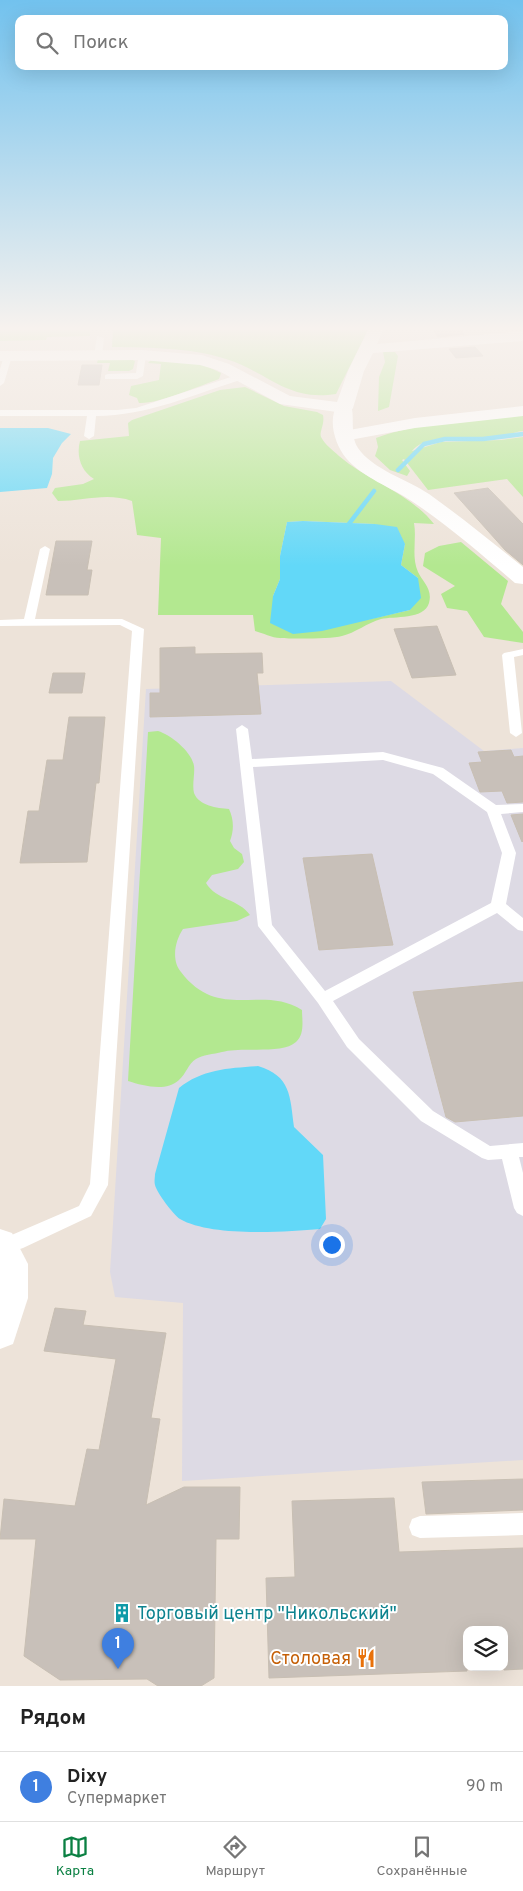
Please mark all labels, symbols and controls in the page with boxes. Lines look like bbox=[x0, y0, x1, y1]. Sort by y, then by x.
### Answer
search box bbox=[15, 15, 508, 70]
icon: search bbox=[33, 29, 61, 57]
text: Поиск bbox=[73, 31, 129, 55]
your location bbox=[319, 1232, 345, 1258]
building icon: Торговый центр "Никольский" bbox=[111, 1602, 133, 1624]
place label: Торговый центр "Никольский" bbox=[137, 1603, 397, 1626]
map controls bbox=[463, 1626, 508, 1671]
button: layers bbox=[463, 1626, 508, 1671]
pin: 1 bbox=[102, 1628, 134, 1669]
restaurant icon: Столовая bbox=[355, 1647, 377, 1669]
place label: Столовая bbox=[270, 1648, 351, 1671]
text: Рядом bbox=[20, 1705, 86, 1732]
text: Dixy bbox=[67, 1765, 107, 1789]
text: 1 bbox=[33, 1777, 39, 1797]
text: 90 m bbox=[466, 1777, 503, 1797]
text: Супермаркет bbox=[67, 1789, 167, 1809]
tab: Карта bbox=[56, 1833, 94, 1880]
tab: Маршрут bbox=[205, 1833, 265, 1880]
tab: Сохранённые bbox=[376, 1833, 467, 1880]

